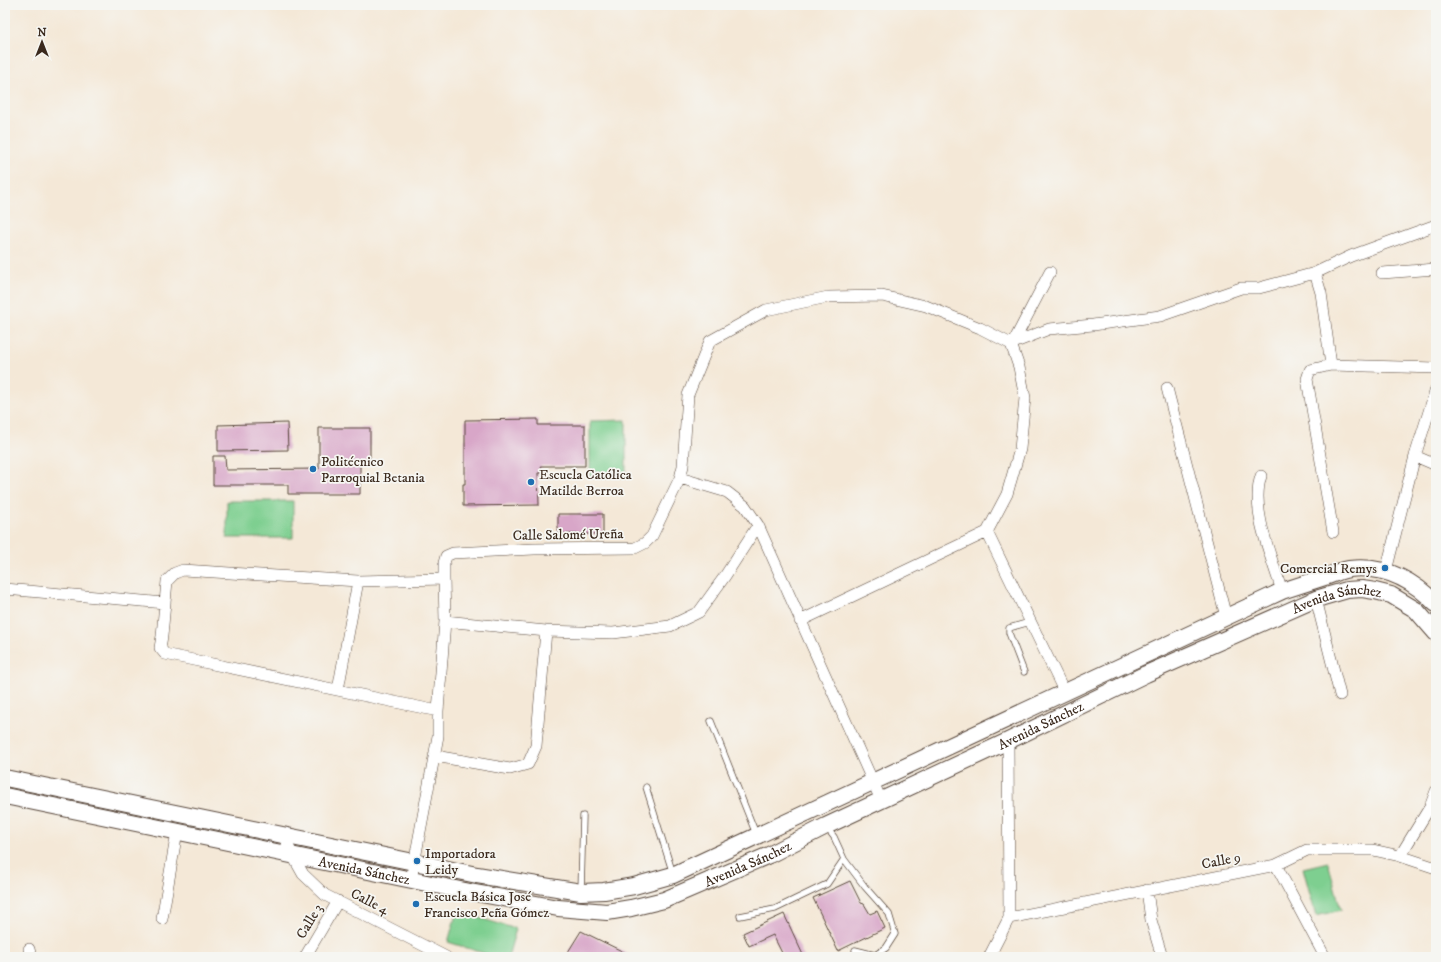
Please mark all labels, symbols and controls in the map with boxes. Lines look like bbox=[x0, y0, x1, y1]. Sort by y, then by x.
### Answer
north arrow bbox=[22, 22, 62, 62]
text: N bbox=[37, 26, 47, 40]
place label: Politécnico Parroquial Betania bbox=[321, 453, 425, 487]
marker: Politécnico Parroquial Betania bbox=[308, 464, 318, 474]
place label: Escuela Católica Matilde Berroa bbox=[539, 466, 632, 500]
marker: Escuela Católica Matilde Berroa bbox=[526, 477, 536, 487]
street label: Calle Salomé Ureña bbox=[513, 525, 624, 545]
place label: Comercial Remys bbox=[1280, 560, 1377, 578]
marker: Comercial Remys bbox=[1380, 563, 1390, 573]
street label: Avenida Sánchez bbox=[1289, 581, 1384, 618]
street label: Avenida Sánchez bbox=[995, 698, 1087, 754]
street label: Avenida Sánchez bbox=[702, 837, 795, 892]
place label: Importadora Leidy bbox=[425, 845, 496, 879]
street label: Calle 9 bbox=[1200, 848, 1242, 874]
street label: Avenida Sánchez bbox=[317, 853, 412, 889]
marker: Importadora Leidy bbox=[412, 856, 422, 866]
street label: Calle 4 bbox=[347, 885, 392, 920]
place label: Escuela Básica José Francisco Peña Gómez bbox=[424, 888, 549, 922]
marker: Escuela Básica José Francisco Peña Gómez bbox=[411, 899, 421, 909]
street label: Calle 3 bbox=[292, 901, 327, 942]

